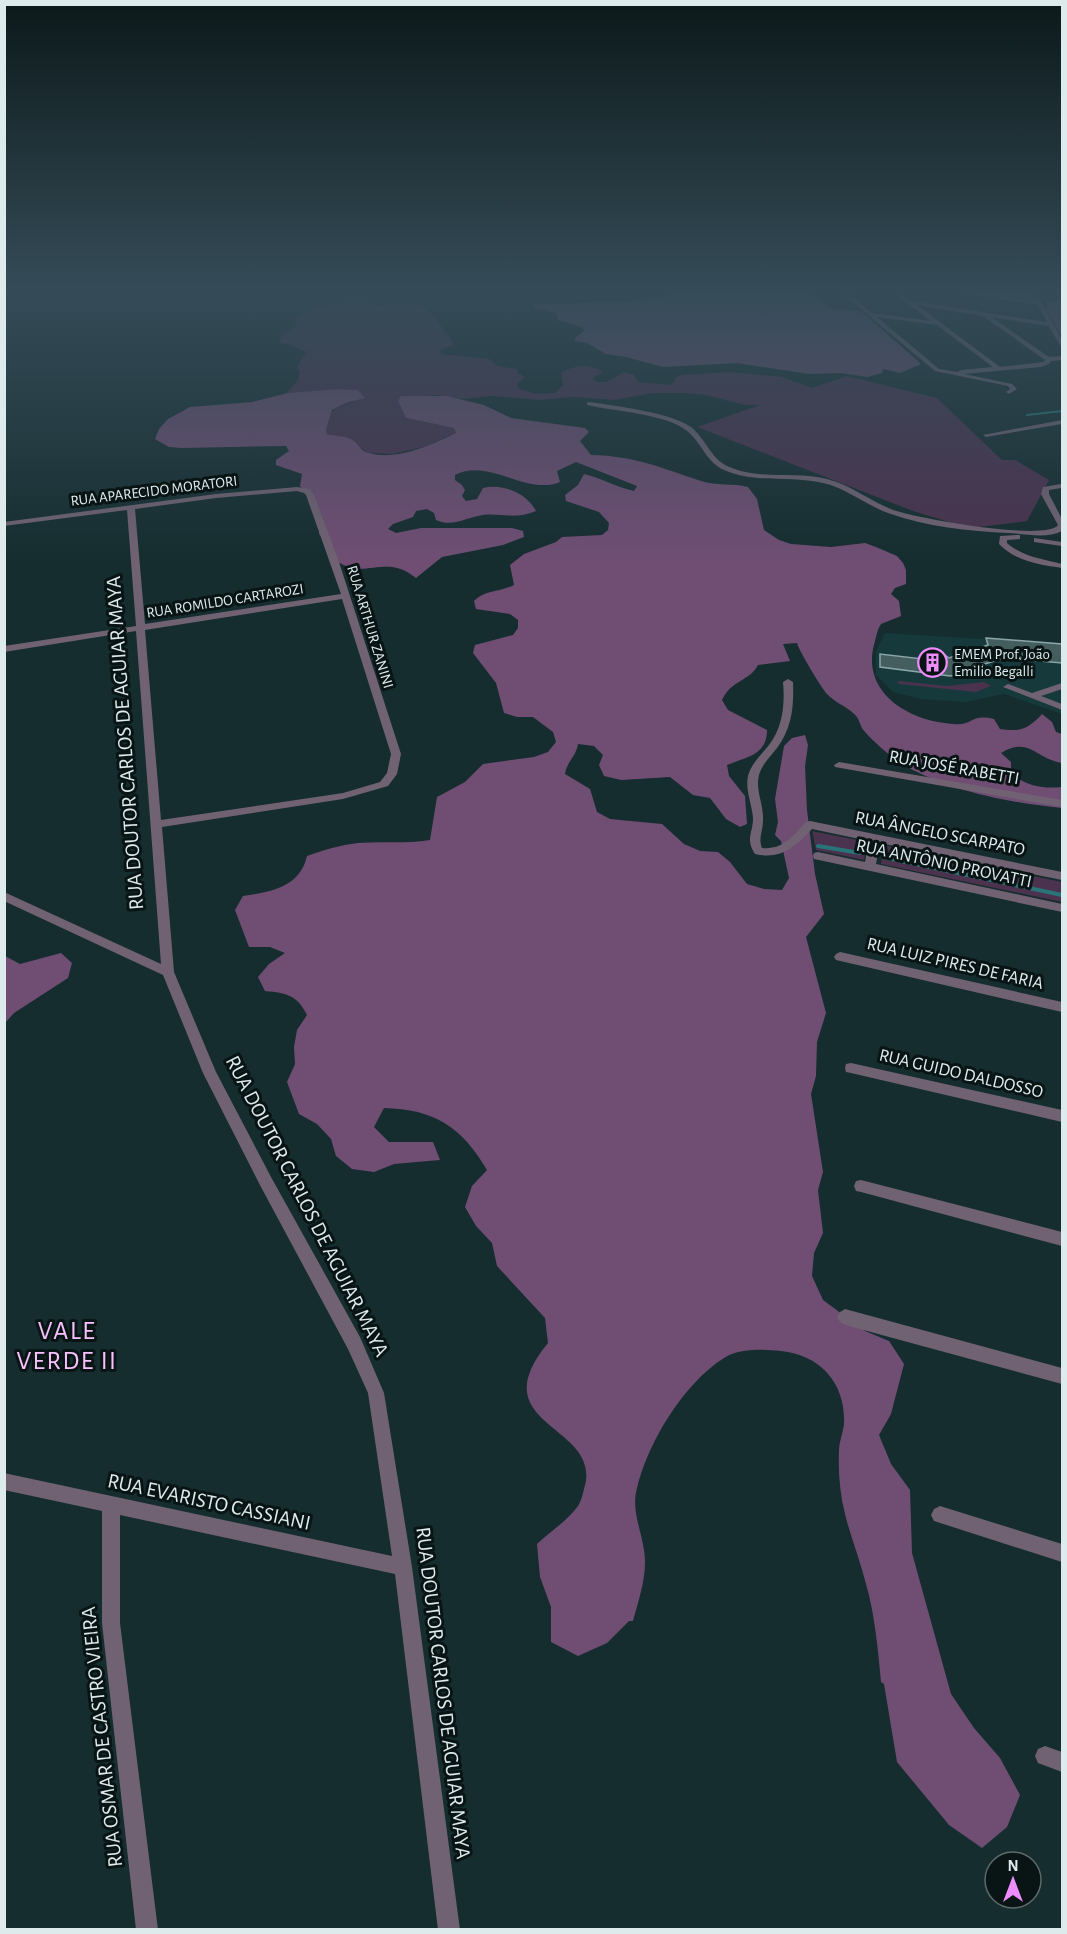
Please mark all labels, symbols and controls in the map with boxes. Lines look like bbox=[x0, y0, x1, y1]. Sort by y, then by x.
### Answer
street label: RUA APARECIDO MORATORI bbox=[70, 473, 238, 509]
street label: RUA ARTHUR ZANINI bbox=[344, 564, 396, 690]
street label: RUA DOUTOR CARLOS DE AGUIAR MAYA bbox=[103, 575, 147, 911]
street label: RUA ROMILDO CARTAROZI bbox=[145, 581, 305, 621]
building icon: EMEM Prof. João Emilio Begalli bbox=[917, 647, 949, 679]
place label: EMEM Prof. João Emilio Begalli bbox=[954, 647, 1050, 679]
street label: RUA JOSÉ RABETTI bbox=[887, 745, 1021, 788]
street label: RUA ÂNGELO SCARPATO bbox=[853, 806, 1027, 859]
street label: RUA ANTÔNIO PROVATTI bbox=[855, 834, 1034, 891]
street label: RUA LUIZ PIRES DE FARIA bbox=[865, 935, 1046, 993]
street label: RUA GUIDO DALDOSSO bbox=[877, 1046, 1045, 1102]
street label: RUA DOUTOR CARLOS DE AGUIAR MAYA bbox=[222, 1052, 392, 1360]
district label: VALE VERDE II bbox=[16, 1318, 118, 1374]
street label: RUA EVARISTO CASSIANI bbox=[106, 1470, 312, 1534]
street label: RUA DOUTOR CARLOS DE AGUIAR MAYA bbox=[412, 1526, 474, 1860]
street label: RUA OSMAR DE CASTRO VIEIRA bbox=[78, 1606, 126, 1868]
north arrow bbox=[983, 1850, 1043, 1910]
text: N bbox=[1007, 1858, 1019, 1874]

